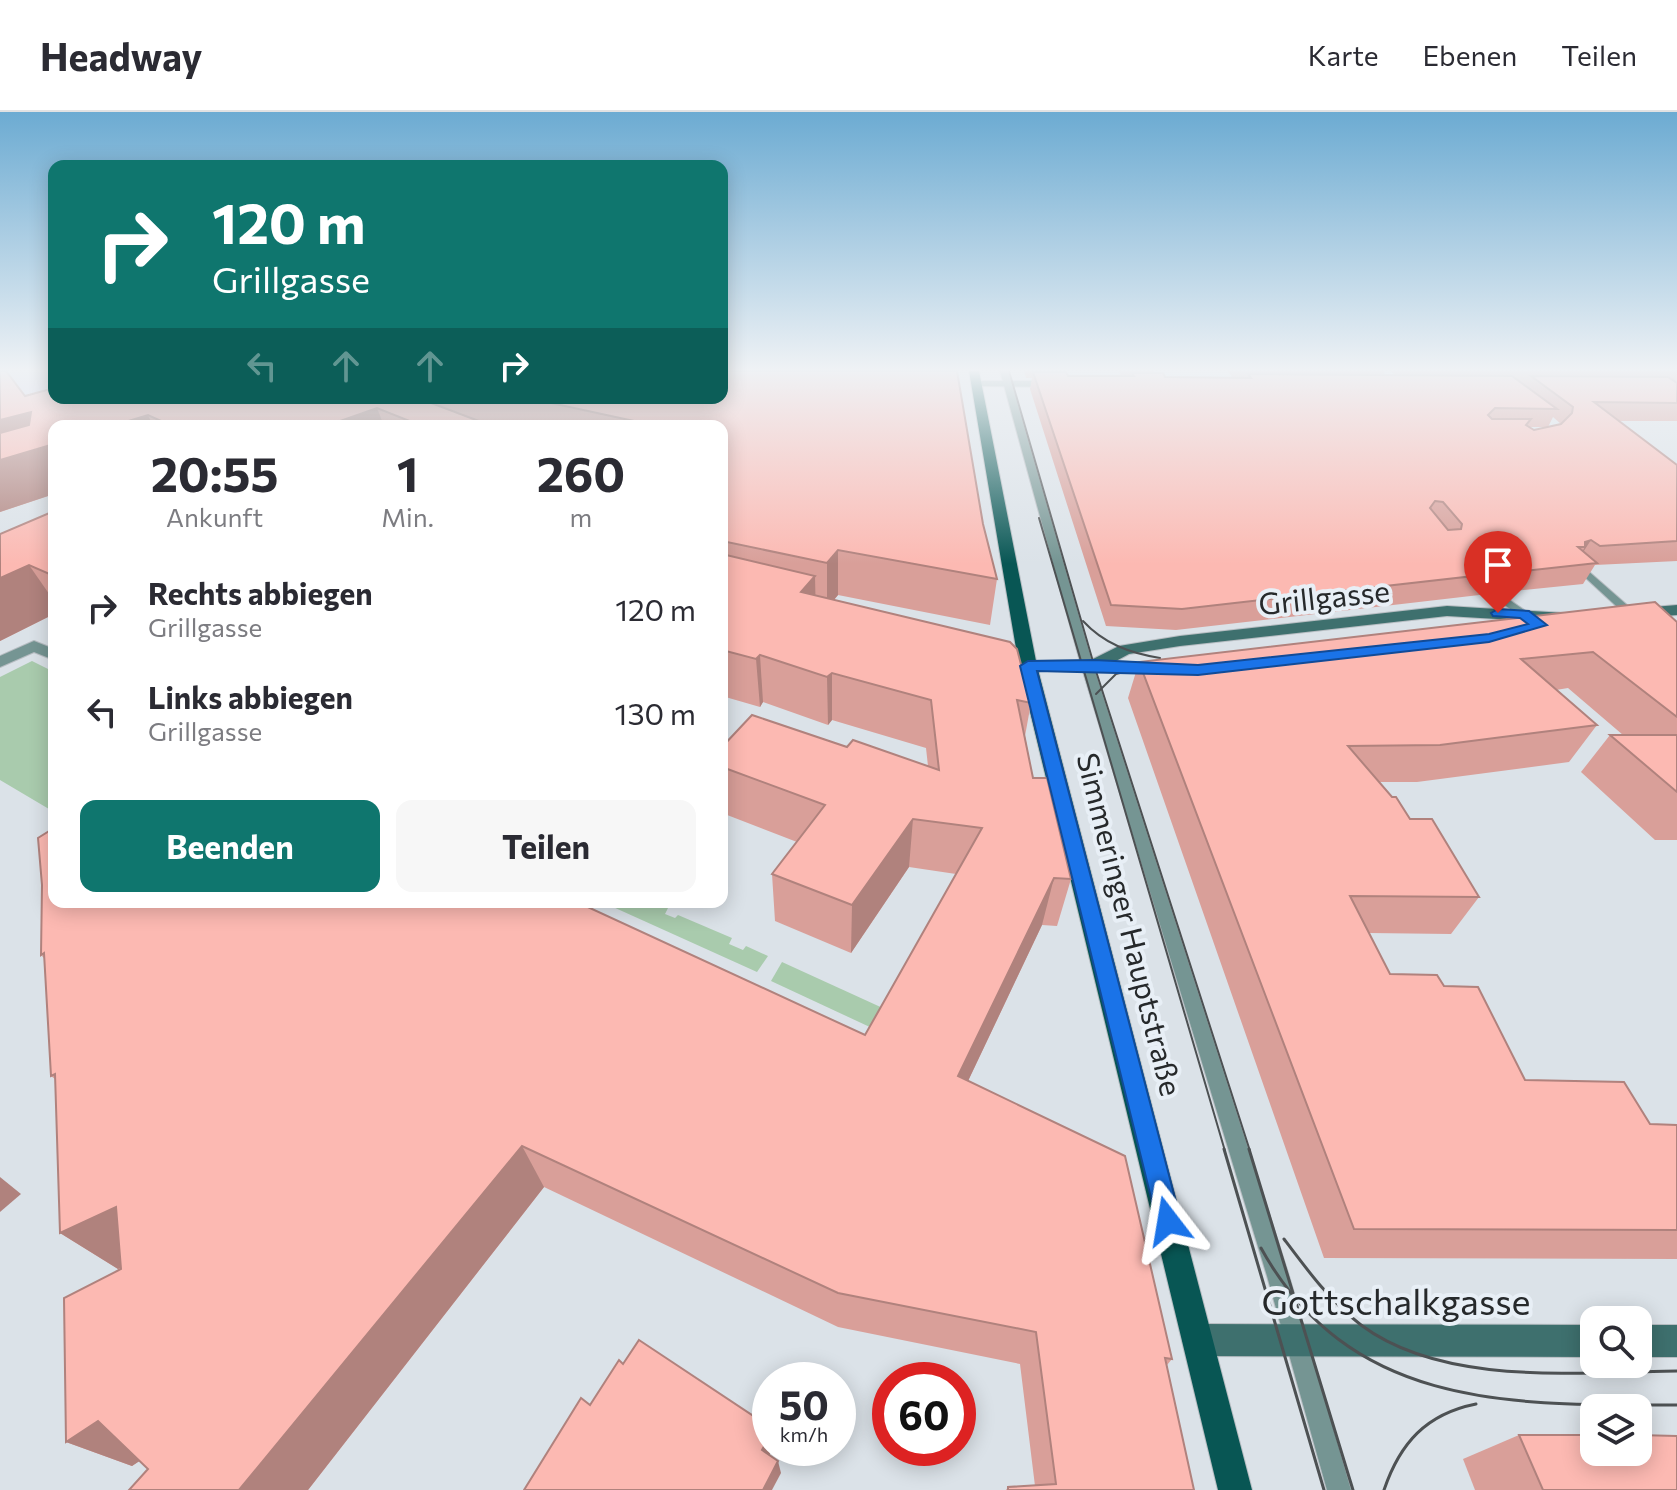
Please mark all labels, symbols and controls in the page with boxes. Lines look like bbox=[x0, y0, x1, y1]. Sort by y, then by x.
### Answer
text: Headway bbox=[40, 32, 202, 79]
text: Karte bbox=[1308, 38, 1379, 72]
text: Ebenen bbox=[1423, 38, 1517, 72]
text: Teilen bbox=[1561, 38, 1637, 72]
text: 120 m bbox=[212, 187, 366, 256]
icon: right bbox=[80, 192, 184, 296]
text: Grillgasse bbox=[212, 256, 370, 300]
icon: left bbox=[240, 344, 284, 388]
icon: ahead bbox=[324, 344, 368, 388]
icon: ahead bbox=[408, 344, 452, 388]
icon: right bbox=[492, 344, 536, 388]
text: 20:55 bbox=[151, 443, 278, 502]
text: 1 bbox=[397, 443, 418, 502]
text: 260 bbox=[537, 443, 625, 502]
text: Ankunft bbox=[166, 501, 263, 532]
text: Min. bbox=[381, 501, 434, 532]
text: m bbox=[570, 501, 592, 532]
pin bbox=[1464, 531, 1532, 613]
icon: arrive bbox=[1476, 543, 1520, 587]
street label: Grillgasse bbox=[1257, 571, 1391, 621]
text: Rechts abbiegen bbox=[148, 574, 373, 611]
icon: right bbox=[80, 586, 124, 630]
text: 120 m bbox=[615, 590, 696, 627]
text: Grillgasse bbox=[148, 611, 262, 642]
text: Links abbiegen bbox=[148, 678, 353, 715]
icon: left bbox=[80, 690, 124, 734]
text: 130 m bbox=[615, 694, 696, 731]
text: Grillgasse bbox=[148, 715, 262, 746]
street label: Simmeringer Hauptstraße bbox=[1070, 749, 1192, 1099]
button: Beenden bbox=[80, 800, 380, 892]
button: Teilen bbox=[396, 800, 696, 892]
position arrow bbox=[1126, 1179, 1210, 1263]
street label: Gottschalkgasse bbox=[1261, 1278, 1531, 1322]
map controls bbox=[1580, 1306, 1652, 1466]
button: search bbox=[1580, 1306, 1652, 1378]
speed limit sign: 60 bbox=[872, 1362, 976, 1466]
text: 50 bbox=[779, 1379, 829, 1428]
button: layers bbox=[1580, 1394, 1652, 1466]
text: km/h bbox=[780, 1422, 828, 1446]

